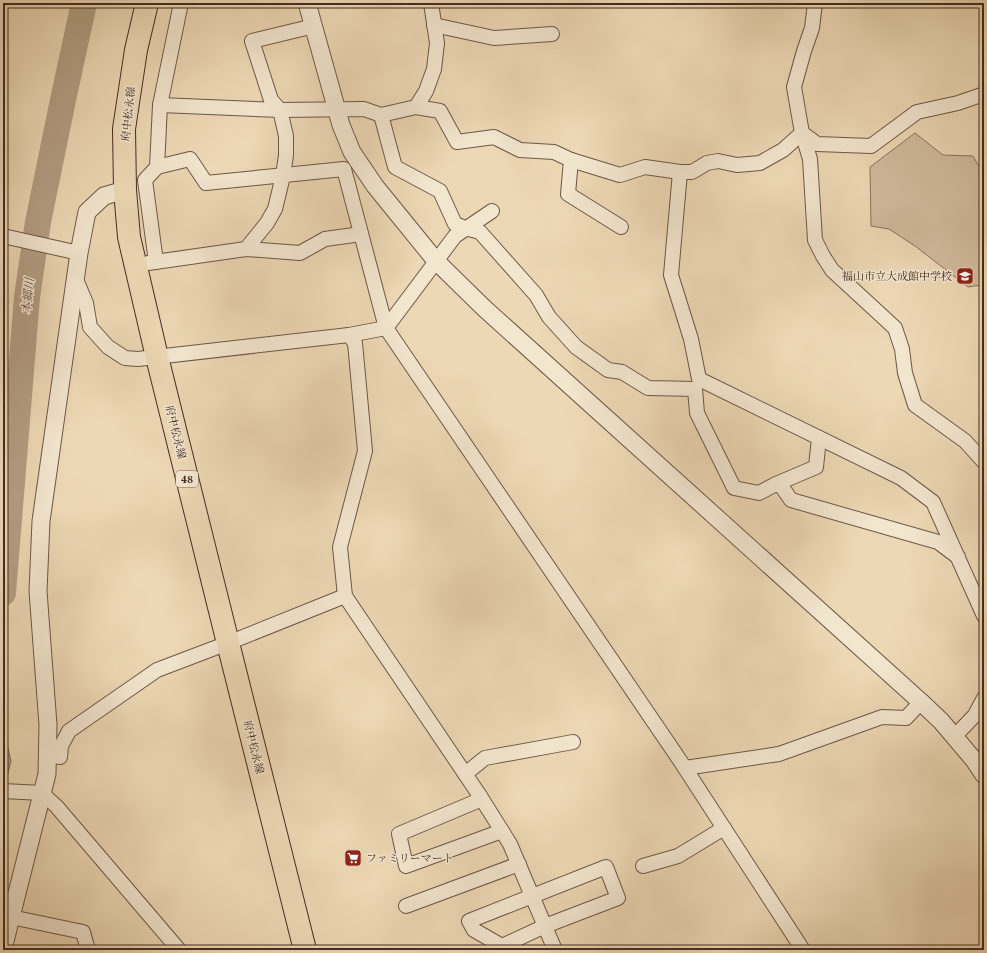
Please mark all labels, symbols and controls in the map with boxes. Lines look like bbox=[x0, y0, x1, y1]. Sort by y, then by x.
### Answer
street label: 府中松永線 bbox=[118, 86, 138, 142]
school or university icon: 福山市立大成館中学校 bbox=[955, 266, 975, 286]
place label: 福山市立大成館中学校 bbox=[842, 269, 952, 283]
water label: 本郷川 bbox=[18, 275, 37, 315]
street label: 府中松永線 bbox=[163, 404, 189, 460]
road number: 48 bbox=[176, 471, 198, 487]
street label: 府中松永線 bbox=[241, 719, 267, 775]
supermarket icon: ファミリーマート bbox=[343, 848, 363, 868]
place label: ファミリーマート bbox=[366, 851, 454, 865]

